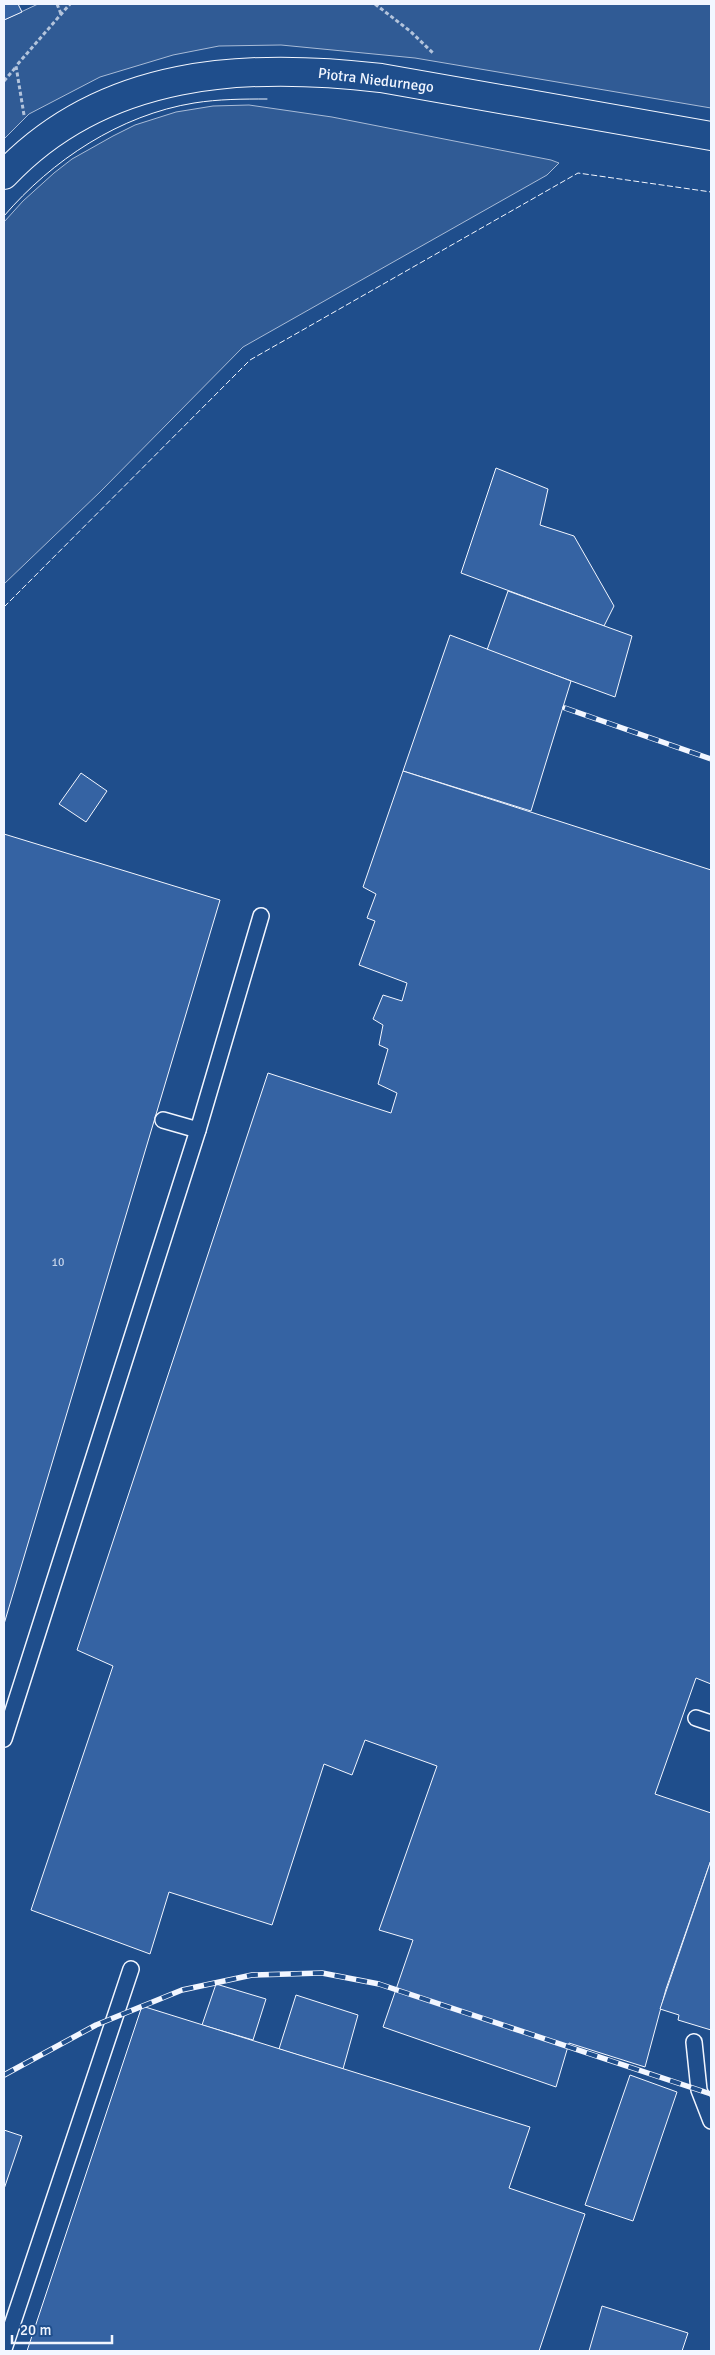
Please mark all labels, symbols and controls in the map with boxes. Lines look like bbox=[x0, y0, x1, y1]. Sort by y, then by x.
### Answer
street label: Piotra Niedurnego bbox=[317, 64, 435, 96]
house number: 10 bbox=[52, 1255, 64, 1270]
scale bar bbox=[12, 2312, 112, 2344]
text: 20 m bbox=[20, 2321, 51, 2339]

